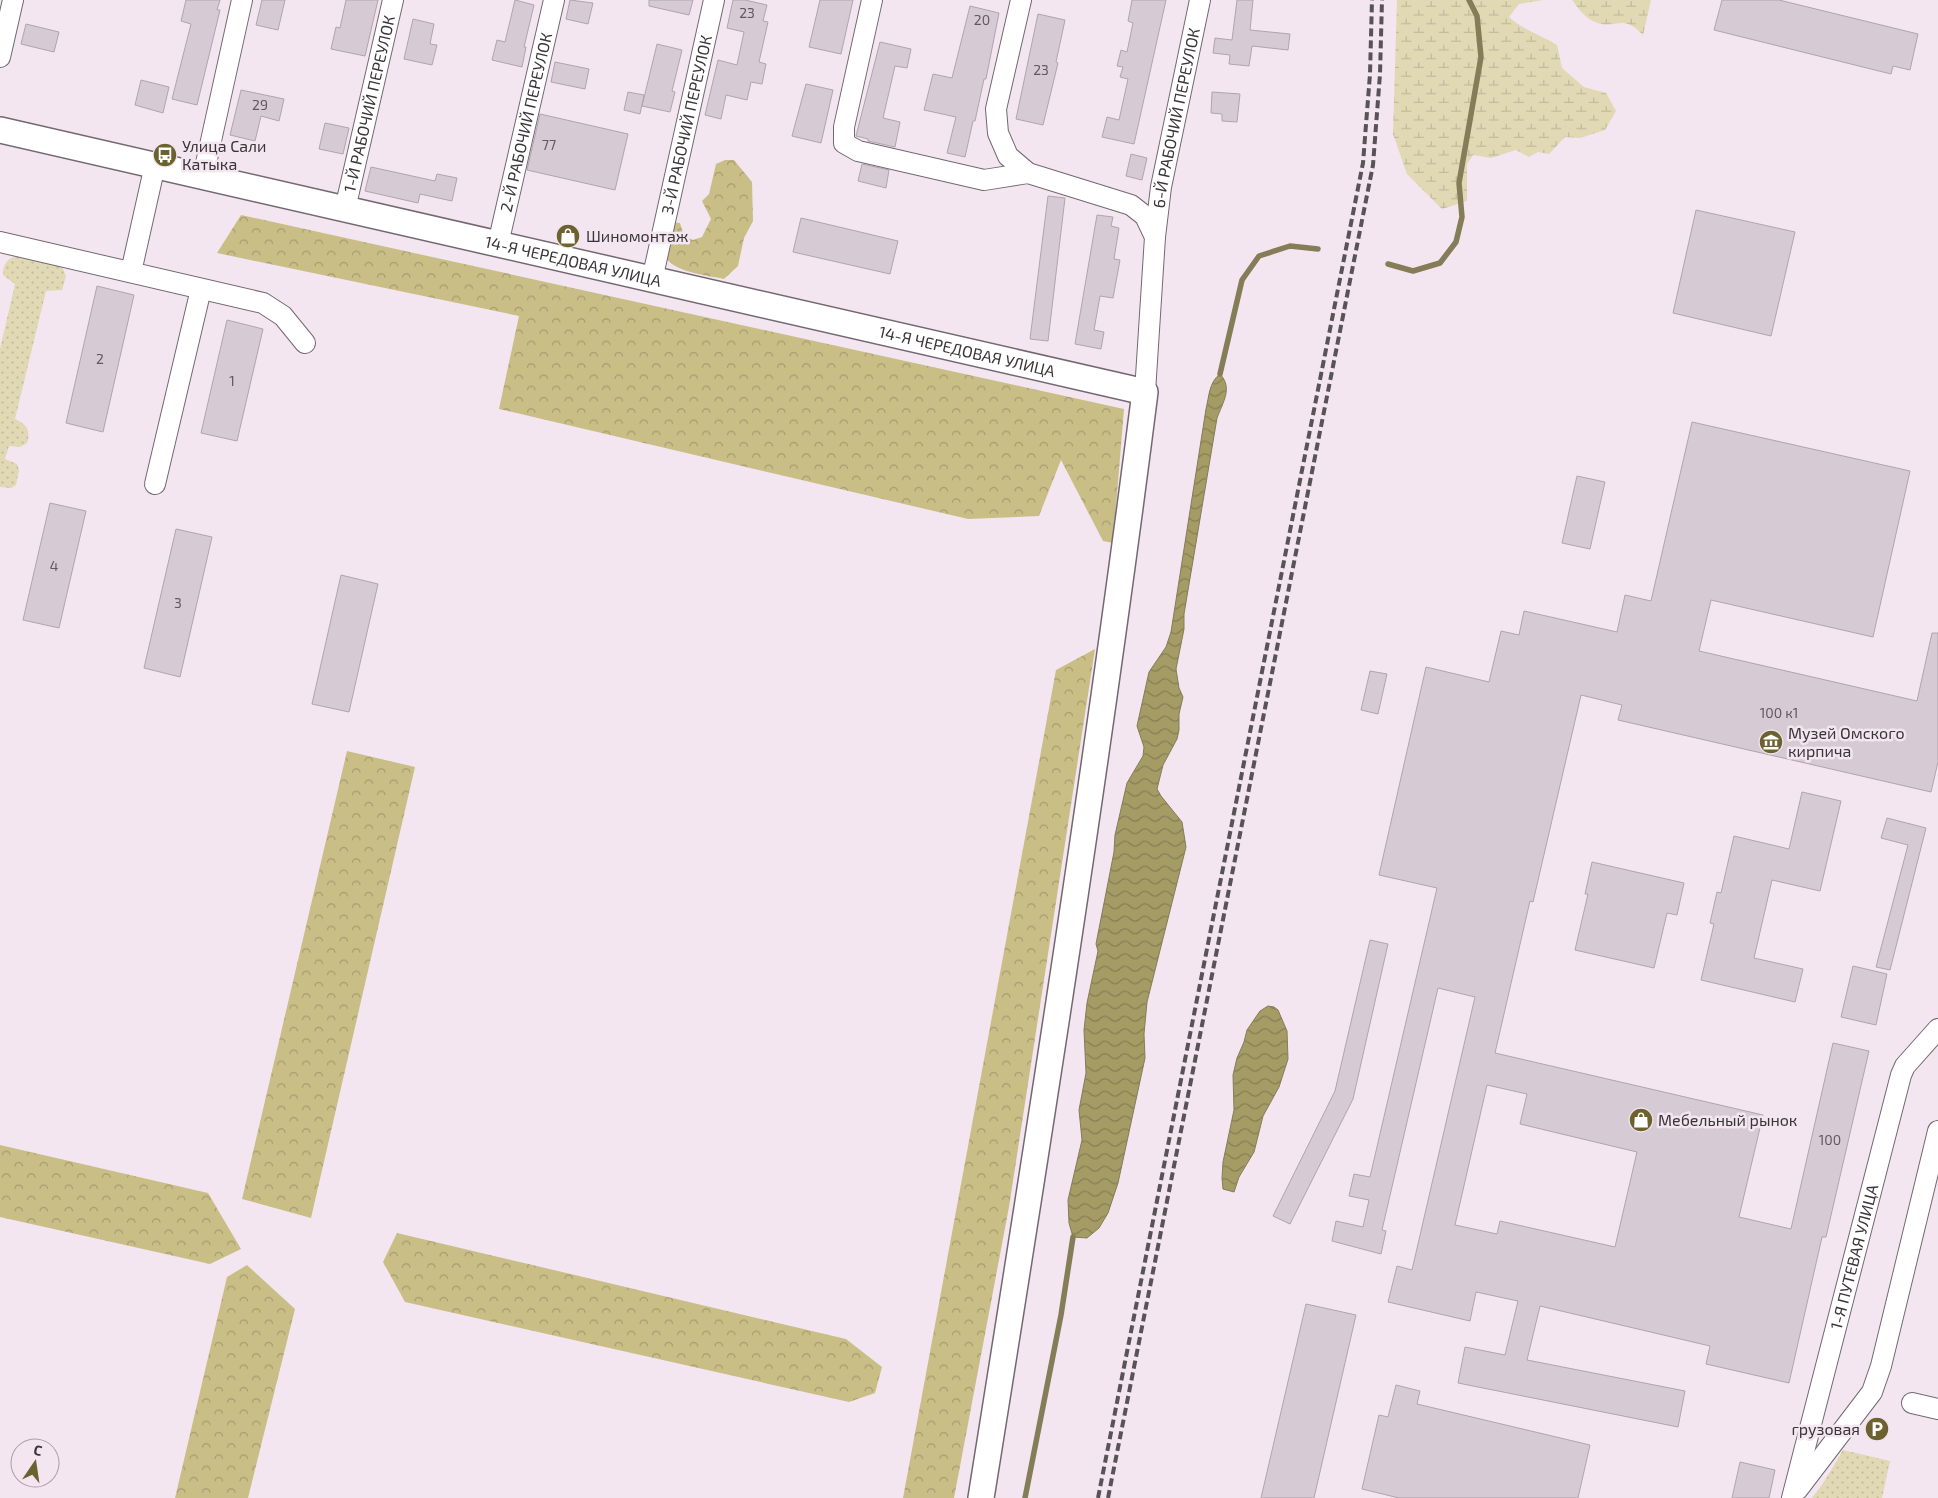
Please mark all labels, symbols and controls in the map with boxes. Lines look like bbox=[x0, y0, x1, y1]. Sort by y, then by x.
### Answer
house number: 23 bbox=[739, 4, 755, 21]
house number: 20 bbox=[974, 11, 990, 28]
street label: 1-Й РАБОЧИЙ ПЕРЕУЛОК bbox=[339, 13, 398, 194]
street label: 6-Й РАБОЧИЙ ПЕРЕУЛОК bbox=[1149, 26, 1203, 209]
street label: 2-Й РАБОЧИЙ ПЕРЕУЛОК bbox=[496, 30, 555, 214]
street label: 3-Й РАБОЧИЙ ПЕРЕУЛОК bbox=[657, 33, 715, 216]
house number: 23 bbox=[1033, 61, 1049, 78]
house number: 29 bbox=[252, 96, 268, 113]
place label: Улица Сали Катыка bbox=[182, 136, 266, 173]
house number: 77 bbox=[542, 136, 556, 153]
bus stop icon: Улица Сали Катыка bbox=[152, 142, 178, 168]
shop icon: Шиномонтаж bbox=[555, 223, 581, 249]
place label: Шиномонтаж bbox=[586, 226, 689, 245]
street label: 14-Я ЧЕРЕДОВАЯ УЛИЦА bbox=[483, 231, 663, 290]
street label: 14-Я ЧЕРЕДОВАЯ УЛИЦА bbox=[877, 321, 1057, 380]
house number: 2 bbox=[96, 350, 104, 367]
house number: 1 bbox=[229, 372, 235, 389]
house number: 4 bbox=[50, 557, 58, 574]
house number: 3 bbox=[174, 594, 182, 611]
house number: 100 к1 bbox=[1760, 704, 1798, 721]
place label: Музей Омского кирпича bbox=[1788, 723, 1905, 760]
museum icon: Музей Омского кирпича bbox=[1758, 729, 1784, 755]
shop icon: Мебельный рынок bbox=[1628, 1107, 1654, 1133]
place label: Мебельный рынок bbox=[1658, 1110, 1798, 1129]
house number: 100 bbox=[1819, 1131, 1841, 1148]
street label: 1-Я ПУТЕВАЯ УЛИЦА bbox=[1826, 1182, 1881, 1331]
parking icon: грузовая bbox=[1864, 1416, 1890, 1442]
place label: грузовая bbox=[1791, 1419, 1860, 1439]
north arrow bbox=[10, 1438, 60, 1488]
text: С bbox=[32, 1441, 44, 1459]

